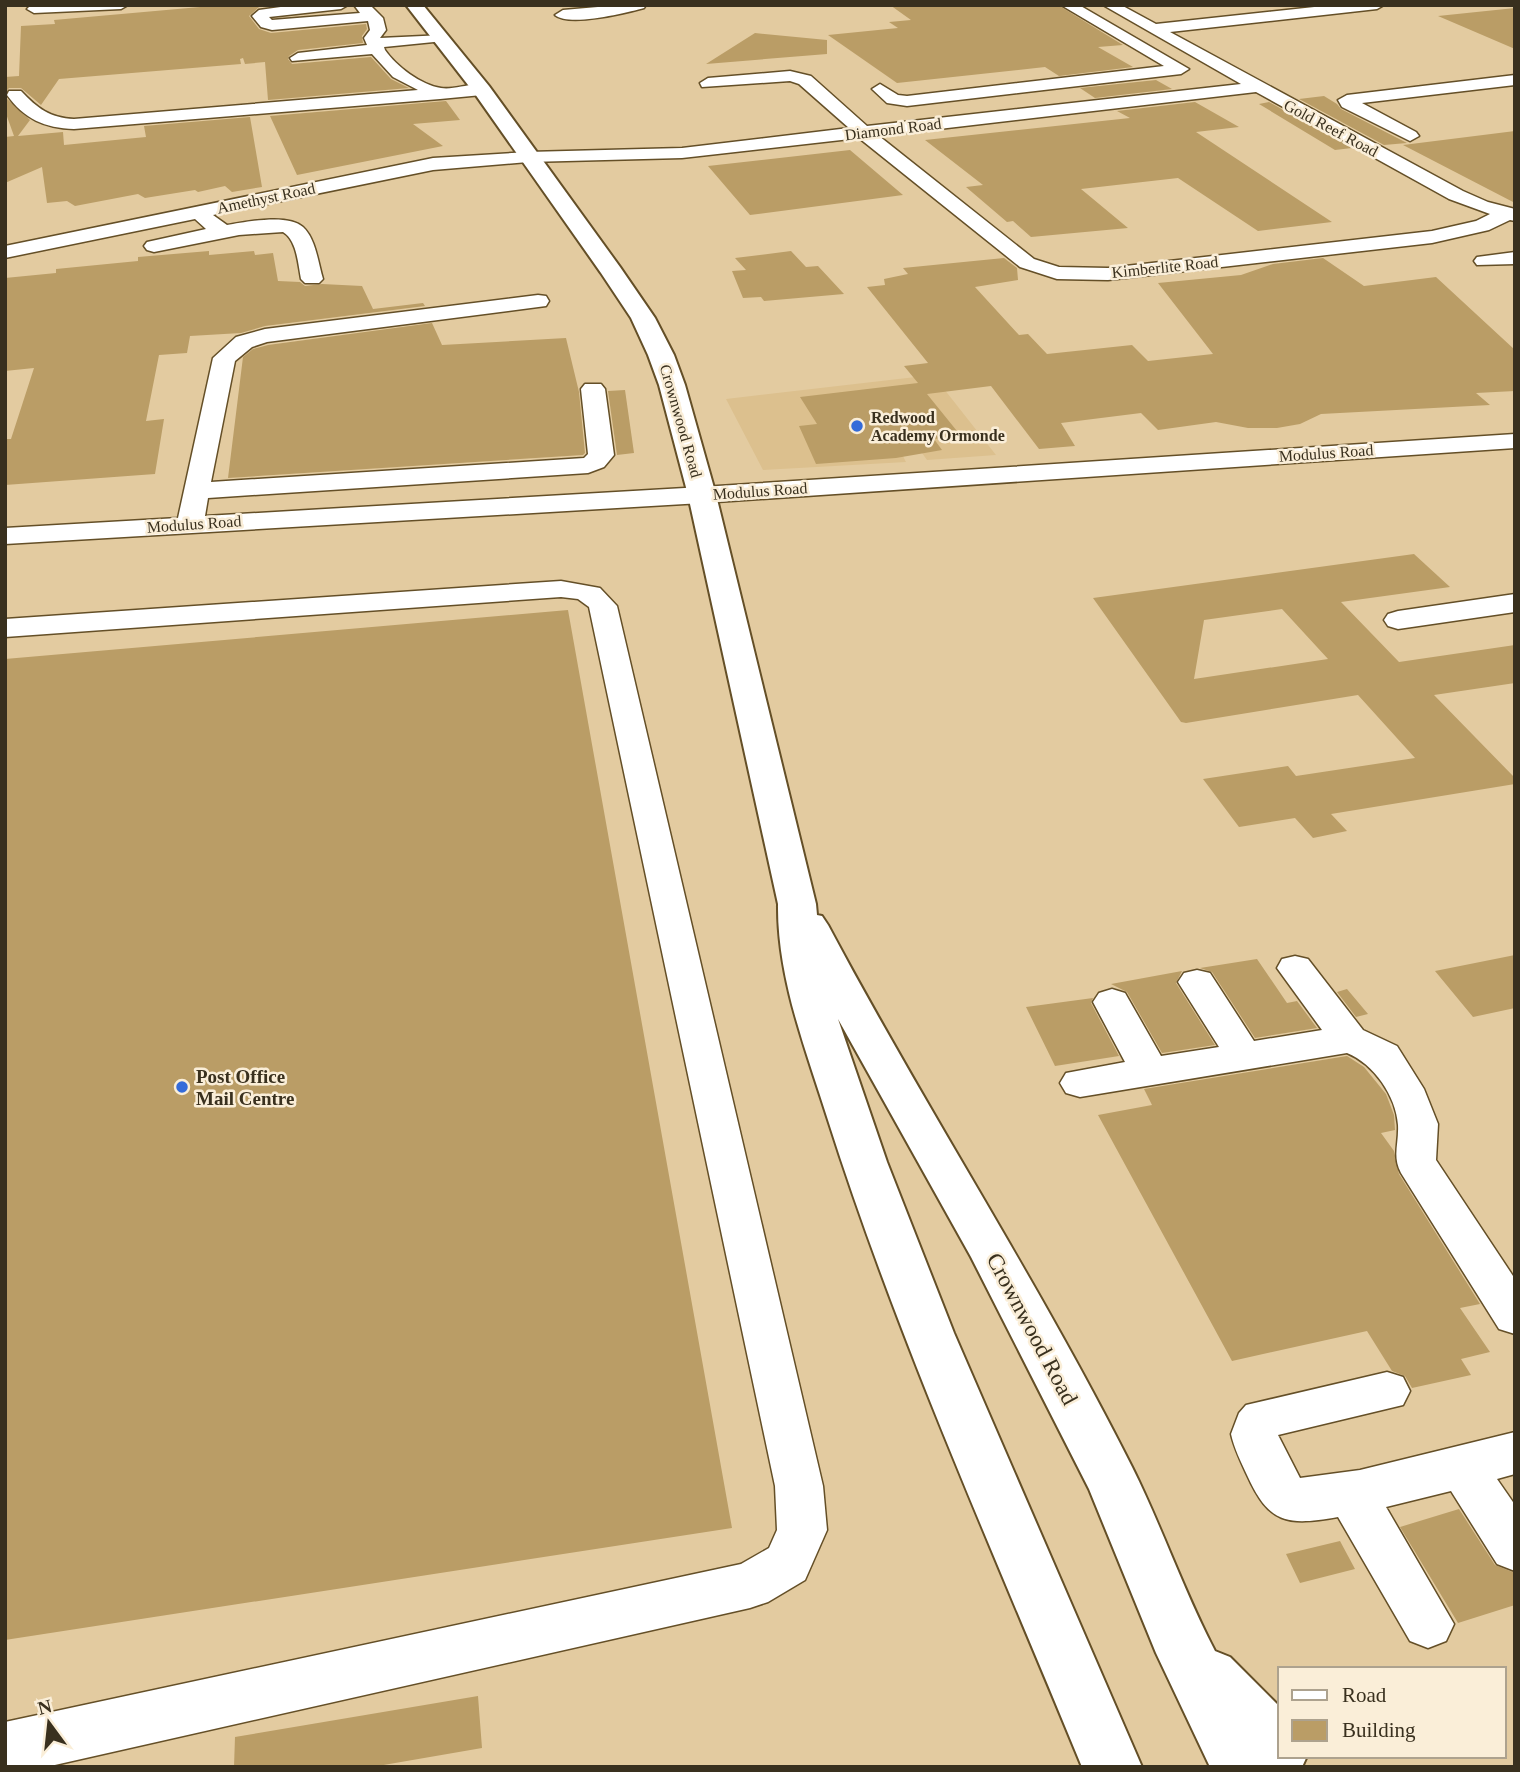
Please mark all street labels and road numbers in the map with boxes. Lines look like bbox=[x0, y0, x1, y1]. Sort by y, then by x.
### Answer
street label: Gold Reef Road bbox=[1281, 96, 1381, 160]
street label: Diamond Road bbox=[844, 115, 942, 143]
street label: Amethyst Road bbox=[215, 179, 317, 218]
street label: Kimberlite Road bbox=[1111, 253, 1219, 281]
street label: Crownwood Road bbox=[657, 362, 705, 480]
street label: Modulus Road bbox=[1278, 441, 1374, 465]
street label: Modulus Road bbox=[712, 479, 808, 503]
street label: Modulus Road bbox=[146, 512, 242, 536]
street label: Crownwood Road bbox=[982, 1249, 1083, 1409]

